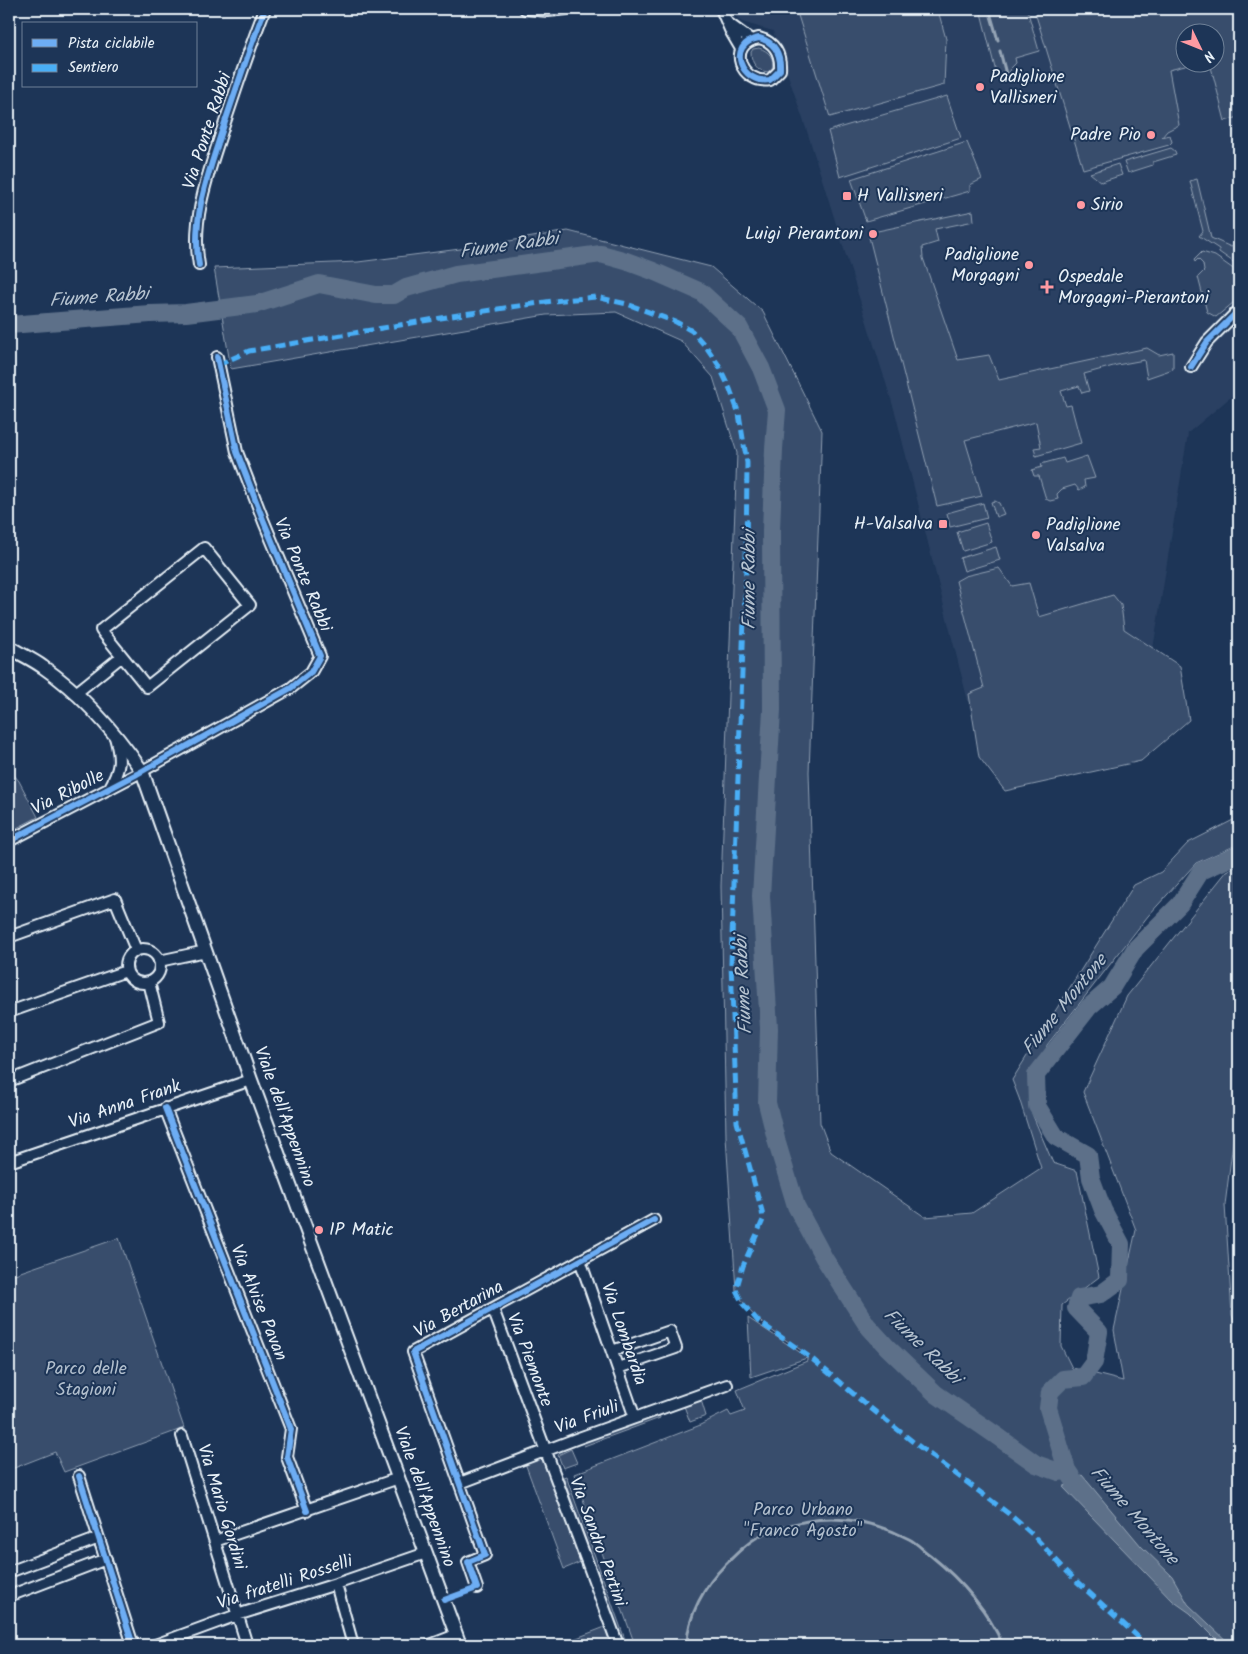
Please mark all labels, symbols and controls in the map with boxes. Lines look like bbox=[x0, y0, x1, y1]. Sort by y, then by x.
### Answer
legend bbox=[22, 22, 198, 88]
north arrow bbox=[1176, 22, 1226, 72]
text: Pista ciclabile bbox=[68, 32, 155, 56]
text: N bbox=[1198, 45, 1220, 67]
text: Sentiero bbox=[68, 56, 119, 80]
place label: Padiglione Vallisneri bbox=[990, 63, 1065, 113]
street label: Via Ponte Rabbi bbox=[175, 68, 241, 193]
marker: Padiglione Vallisneri bbox=[974, 81, 986, 93]
place label: Padre Pio bbox=[1070, 121, 1141, 150]
marker: Padre Pio bbox=[1145, 129, 1157, 141]
place label: H Vallisneri bbox=[857, 182, 944, 211]
marker: H Vallisneri bbox=[841, 190, 853, 202]
place label: Sirio bbox=[1091, 191, 1123, 220]
marker: Sirio bbox=[1075, 199, 1087, 211]
place label: Luigi Pierantoni bbox=[745, 220, 864, 249]
water label: Fiume Rabbi bbox=[458, 224, 565, 268]
marker: Luigi Pierantoni bbox=[867, 228, 879, 240]
place label: Padiglione Morgagni bbox=[944, 241, 1020, 291]
marker: Padiglione Morgagni bbox=[1023, 259, 1035, 271]
place label: Ospedale Morgagni-Pierantoni bbox=[1058, 263, 1210, 313]
water label: Fiume Rabbi bbox=[48, 279, 154, 316]
marker: Ospedale Morgagni-Pierantoni bbox=[1040, 280, 1054, 294]
place label: H-Valsalva bbox=[854, 510, 933, 539]
place label: Padiglione Valsalva bbox=[1046, 511, 1121, 561]
street label: Via Ponte Rabbi bbox=[265, 513, 339, 637]
marker: H-Valsalva bbox=[937, 518, 949, 530]
water label: Fiume Rabbi bbox=[735, 526, 765, 630]
marker: Padiglione Valsalva bbox=[1030, 529, 1042, 541]
street label: Via Ribolle bbox=[26, 762, 110, 824]
water label: Fiume Rabbi bbox=[726, 930, 762, 1035]
water label: Fiume Montone bbox=[1015, 946, 1117, 1062]
street label: Viale dell'Appennino bbox=[245, 1042, 323, 1192]
street label: Via Anna Frank bbox=[65, 1072, 186, 1138]
place label: IP Matic bbox=[329, 1216, 393, 1245]
marker: IP Matic bbox=[313, 1224, 325, 1236]
street label: Via Alvise Pavan bbox=[221, 1240, 295, 1366]
street label: Via Bertarina bbox=[409, 1273, 509, 1347]
street label: Via Lombardia bbox=[592, 1279, 654, 1389]
water label: Fiume Rabbi bbox=[876, 1302, 971, 1395]
street label: Via Piemonte bbox=[498, 1309, 560, 1411]
park label: Parco delle Stagioni bbox=[45, 1355, 127, 1405]
street label: Via Friuli bbox=[551, 1393, 624, 1443]
street label: Viale dell'Appennino bbox=[385, 1422, 463, 1572]
street label: Via Mario Gordini bbox=[188, 1441, 254, 1574]
water label: Fiume Montone bbox=[1082, 1460, 1187, 1574]
street label: Via Sandro Pertini bbox=[560, 1473, 634, 1612]
park label: Parco Urbano "Franco Agosto" bbox=[743, 1496, 863, 1546]
street label: Via fratelli Rosselli bbox=[213, 1547, 357, 1619]

